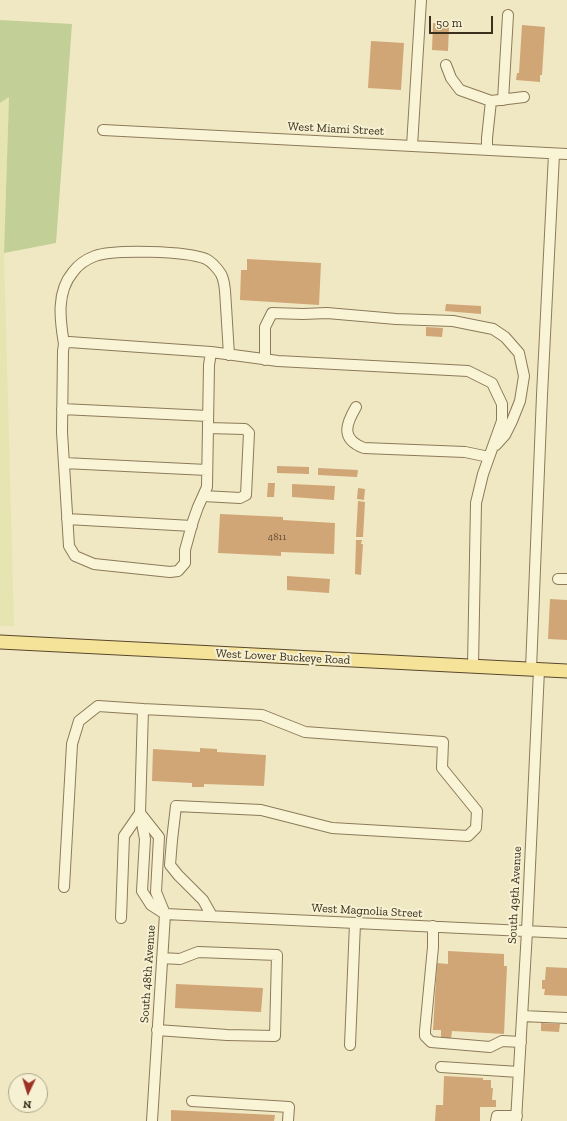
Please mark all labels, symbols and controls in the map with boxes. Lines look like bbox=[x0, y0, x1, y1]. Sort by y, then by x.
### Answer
scale bar bbox=[431, 8, 495, 34]
text: 50 m bbox=[436, 16, 462, 30]
street label: West Miami Street bbox=[287, 119, 385, 139]
house number: 4811 bbox=[268, 531, 286, 543]
street label: West Lower Buckeye Road bbox=[215, 646, 351, 668]
street label: South 49th Avenue bbox=[505, 846, 525, 944]
street label: West Magnolia Street bbox=[311, 901, 423, 921]
street label: South 48th Avenue bbox=[137, 925, 159, 1023]
north arrow bbox=[8, 1073, 48, 1113]
text: N bbox=[23, 1098, 32, 1111]

